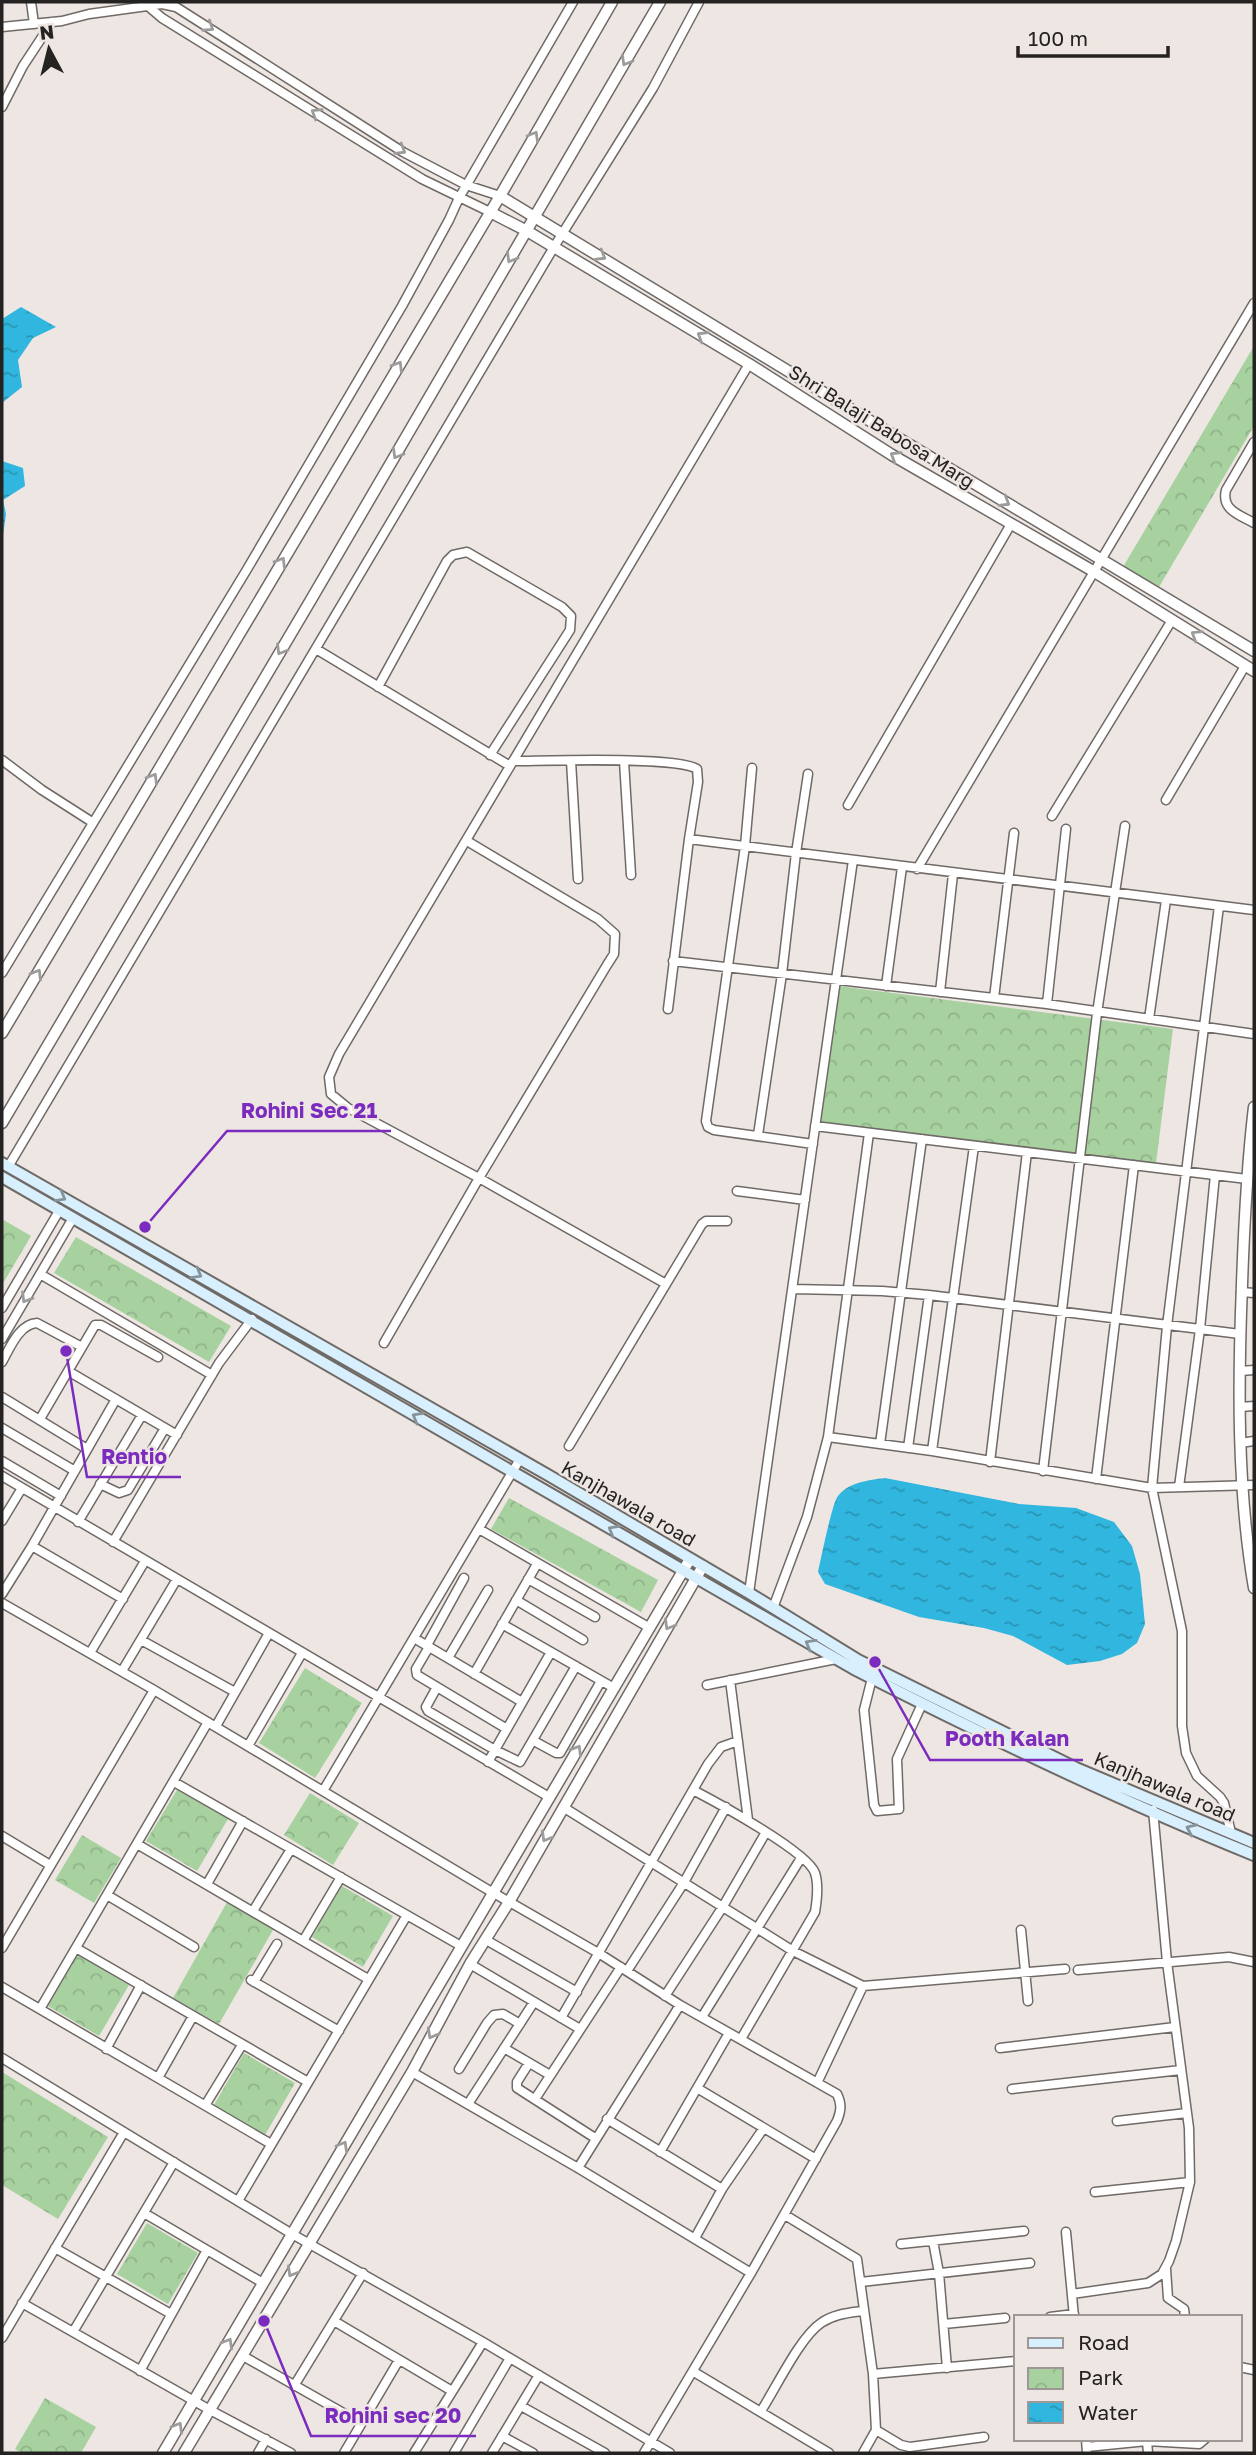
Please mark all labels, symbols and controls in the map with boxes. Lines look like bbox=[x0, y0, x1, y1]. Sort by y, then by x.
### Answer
north arrow bbox=[14, 14, 84, 84]
scale bar bbox=[1018, 14, 1168, 58]
text: N bbox=[38, 19, 55, 44]
one-way arrow bbox=[202, 19, 215, 32]
text: 100 m bbox=[1028, 25, 1088, 51]
one-way arrow bbox=[621, 53, 634, 66]
one-way arrow bbox=[310, 109, 323, 122]
one-way arrow bbox=[526, 131, 539, 144]
one-way arrow bbox=[393, 142, 406, 155]
one-way arrow bbox=[593, 248, 606, 261]
one-way arrow bbox=[507, 250, 520, 263]
one-way arrow bbox=[697, 331, 710, 344]
street label: Shri Balaji Babosa Marg bbox=[785, 359, 979, 493]
one-way arrow bbox=[389, 360, 402, 373]
one-way arrow bbox=[392, 446, 405, 459]
one-way arrow bbox=[890, 452, 903, 465]
one-way arrow bbox=[997, 493, 1010, 506]
one-way arrow bbox=[273, 556, 286, 569]
one-way arrow bbox=[1191, 631, 1204, 644]
one-way arrow bbox=[277, 643, 290, 656]
one-way arrow bbox=[144, 773, 157, 786]
one-way arrow bbox=[28, 968, 41, 981]
callout: Rohini Sec 21 bbox=[227, 1089, 391, 1131]
text: Rohini Sec 21 bbox=[241, 1097, 377, 1123]
one-way arrow bbox=[54, 1189, 66, 1202]
one-way arrow bbox=[189, 1266, 202, 1279]
one-way arrow bbox=[21, 1291, 34, 1304]
one-way arrow bbox=[411, 1412, 424, 1425]
callout: Rentio bbox=[87, 1435, 181, 1477]
text: Rentio bbox=[101, 1443, 167, 1469]
street label: Kanjhawala road bbox=[558, 1455, 700, 1551]
one-way arrow bbox=[608, 1526, 621, 1539]
one-way arrow bbox=[664, 1618, 677, 1631]
one-way arrow bbox=[805, 1639, 818, 1652]
callout: Pooth Kalan bbox=[930, 1718, 1083, 1760]
text: Pooth Kalan bbox=[945, 1725, 1069, 1751]
one-way arrow bbox=[569, 1744, 582, 1757]
street label: Kanjhawala road bbox=[1091, 1746, 1239, 1826]
one-way arrow bbox=[1186, 1823, 1198, 1837]
one-way arrow bbox=[541, 1830, 554, 1842]
one-way arrow bbox=[427, 2027, 440, 2039]
one-way arrow bbox=[335, 2141, 348, 2154]
one-way arrow bbox=[287, 2265, 300, 2278]
legend bbox=[1014, 2315, 1242, 2441]
text: Road bbox=[1078, 2329, 1129, 2355]
one-way arrow bbox=[220, 2337, 233, 2350]
text: Park bbox=[1078, 2364, 1124, 2390]
callout: Rohini sec 20 bbox=[311, 2394, 476, 2436]
text: Water bbox=[1078, 2399, 1138, 2425]
text: Rohini sec 20 bbox=[325, 2402, 461, 2428]
one-way arrow bbox=[170, 2422, 183, 2435]

